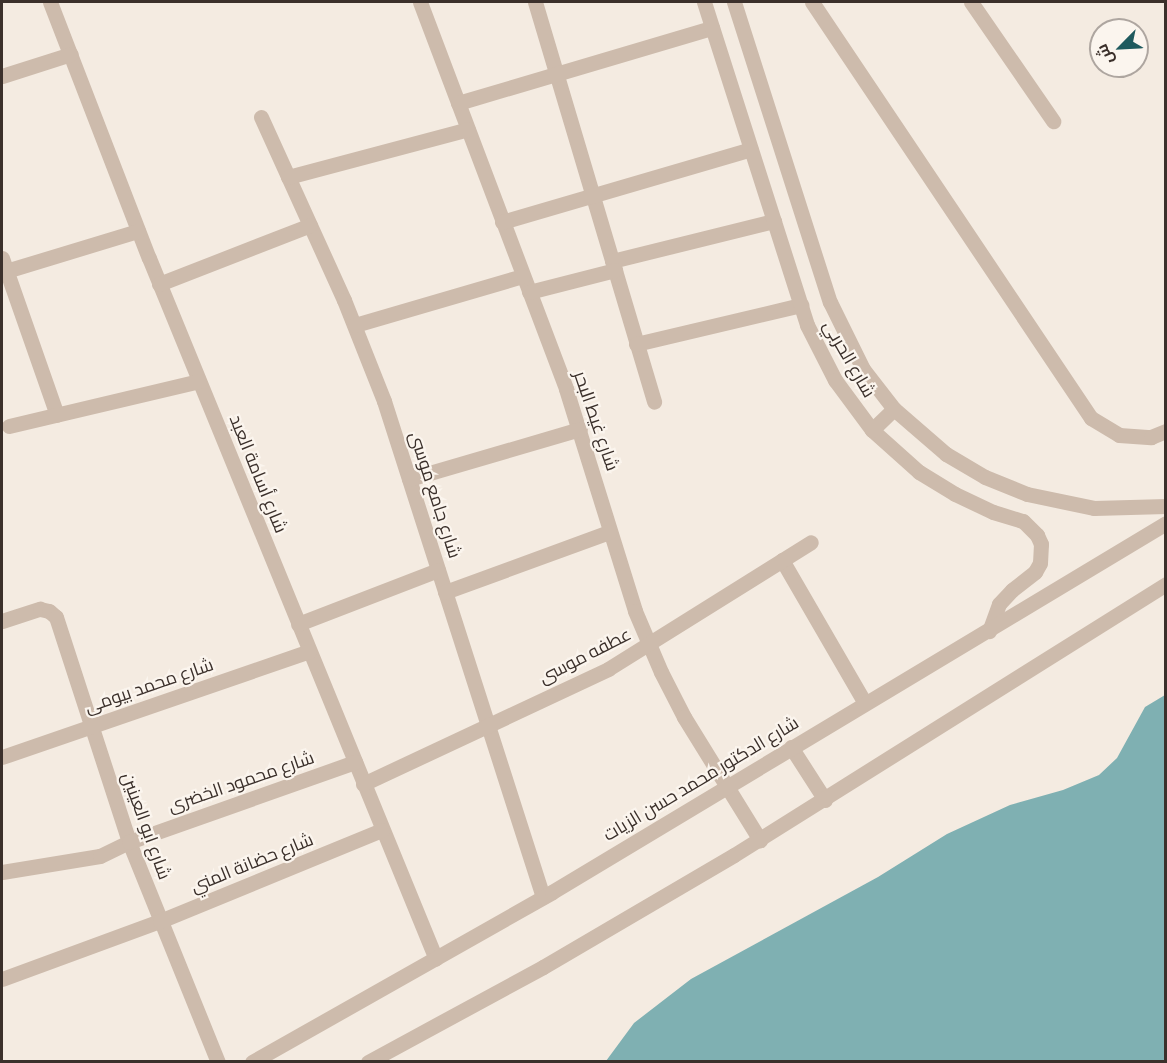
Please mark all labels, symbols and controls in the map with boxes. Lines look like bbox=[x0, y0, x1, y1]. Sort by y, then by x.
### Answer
north arrow bbox=[1089, 18, 1149, 78]
text: ش bbox=[1091, 41, 1118, 68]
street label: شارع الحربي bbox=[818, 317, 880, 401]
street label: شارع غيط البحر bbox=[569, 368, 623, 474]
street label: شارع أسامة العبد bbox=[224, 412, 292, 536]
street label: شارع جامع موسى bbox=[404, 429, 466, 561]
street label: عطفه موسى bbox=[535, 623, 635, 689]
street label: شارع محمد بيومى bbox=[82, 654, 216, 718]
street label: شارع الدكتور محمد حسن الزيات bbox=[599, 712, 803, 846]
street label: شارع محمود الخضرى bbox=[165, 747, 317, 817]
street label: شارع ابو العينين bbox=[117, 770, 175, 882]
street label: شارع حضانة المني bbox=[188, 829, 316, 897]

